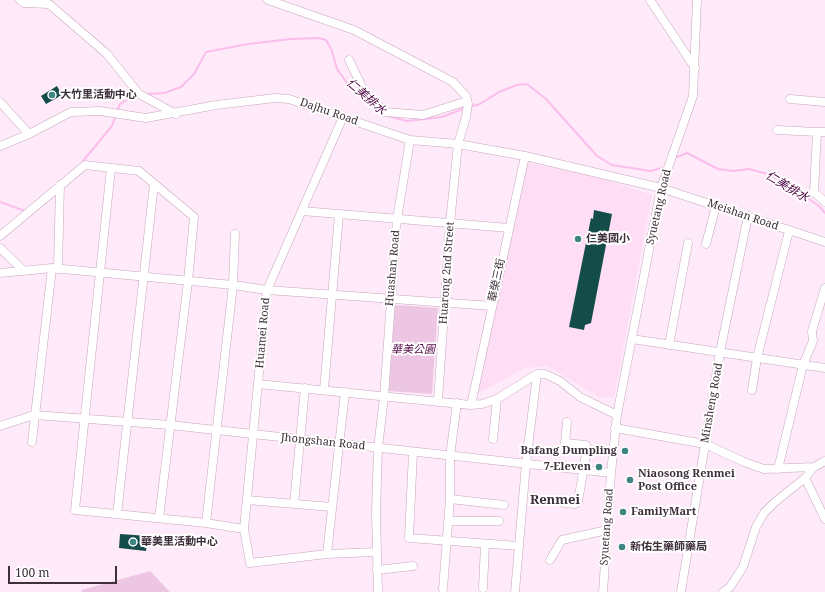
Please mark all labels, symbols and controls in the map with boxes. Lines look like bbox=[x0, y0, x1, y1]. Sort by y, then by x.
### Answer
water label: 仁美排水 bbox=[343, 76, 389, 118]
place label: 大竹里活動中心 bbox=[60, 88, 137, 102]
marker: 大竹里活動中心 bbox=[47, 90, 57, 100]
street label: Dajhu Road bbox=[298, 96, 360, 128]
street label: Syuetang Road bbox=[644, 168, 674, 246]
water label: 仁美排水 bbox=[763, 168, 811, 206]
street label: Meishan Road bbox=[706, 197, 780, 233]
street label: Huarong 2nd Street bbox=[437, 221, 457, 325]
street label: Huashan Road bbox=[383, 229, 403, 307]
place label: 仁美國小 bbox=[586, 232, 630, 246]
marker: 仁美國小 bbox=[573, 234, 583, 244]
street label: 華榮三街 bbox=[486, 257, 508, 303]
street label: Huamei Road bbox=[253, 297, 273, 369]
park label: 華美公園 bbox=[391, 343, 435, 357]
street label: Minsheng Road bbox=[698, 362, 726, 444]
street label: Jhongshan Road bbox=[280, 431, 366, 453]
place label: Bafang Dumpling bbox=[521, 444, 617, 458]
marker: Bafang Dumpling bbox=[620, 446, 630, 456]
place label: 7-Eleven bbox=[544, 460, 591, 474]
marker: 7-Eleven bbox=[594, 462, 604, 472]
place label: Niaosong Renmei Post Office bbox=[638, 467, 735, 493]
marker: Niaosong Renmei Post Office bbox=[625, 475, 635, 485]
street label: Syuetang Road bbox=[598, 488, 616, 566]
district label: Renmei bbox=[530, 492, 580, 508]
place label: FamilyMart bbox=[631, 505, 696, 519]
marker: FamilyMart bbox=[618, 507, 628, 517]
place label: 華美里活動中心 bbox=[141, 535, 218, 549]
marker: 華美里活動中心 bbox=[128, 537, 138, 547]
place label: 新佑生藥師藥局 bbox=[630, 540, 707, 554]
marker: 新佑生藥師藥局 bbox=[617, 542, 627, 552]
scale bar bbox=[10, 558, 119, 584]
text: 100 m bbox=[15, 564, 50, 581]

